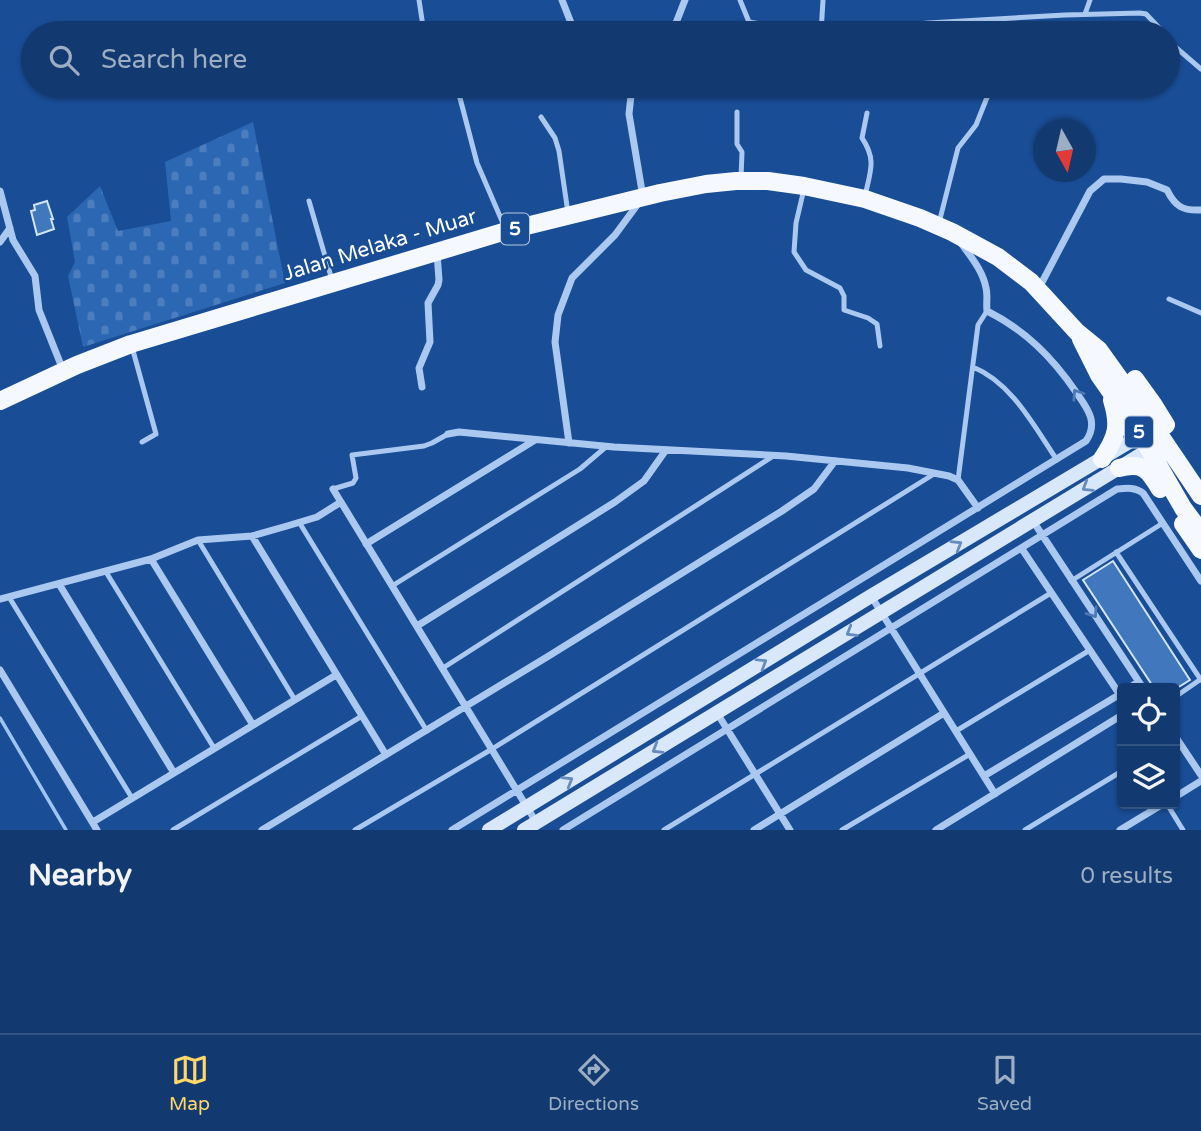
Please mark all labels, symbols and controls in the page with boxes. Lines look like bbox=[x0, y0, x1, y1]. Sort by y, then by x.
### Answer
search box bbox=[21, 21, 1180, 98]
icon: search bbox=[45, 41, 83, 79]
text: Search here bbox=[101, 44, 247, 75]
north arrow bbox=[1033, 119, 1096, 182]
street label: Jalan Melaka - Muar bbox=[280, 204, 480, 286]
road number: 5 bbox=[501, 214, 529, 244]
one-way arrow bbox=[1073, 389, 1086, 402]
road number: 5 bbox=[1125, 416, 1153, 448]
one-way arrow bbox=[1082, 479, 1095, 492]
one-way arrow bbox=[949, 540, 962, 553]
one-way arrow bbox=[1085, 605, 1097, 618]
one-way arrow bbox=[846, 623, 859, 636]
one-way arrow bbox=[754, 658, 767, 671]
map controls bbox=[1117, 683, 1180, 809]
button: locate bbox=[1117, 683, 1180, 746]
one-way arrow bbox=[651, 741, 664, 754]
button: layers bbox=[1117, 746, 1180, 809]
one-way arrow bbox=[560, 777, 573, 790]
text: Nearby bbox=[28, 857, 132, 894]
text: 0 results bbox=[1080, 862, 1173, 890]
tab: Map bbox=[169, 1051, 210, 1115]
tab: Directions bbox=[548, 1051, 639, 1115]
tab: Saved bbox=[977, 1051, 1032, 1115]

